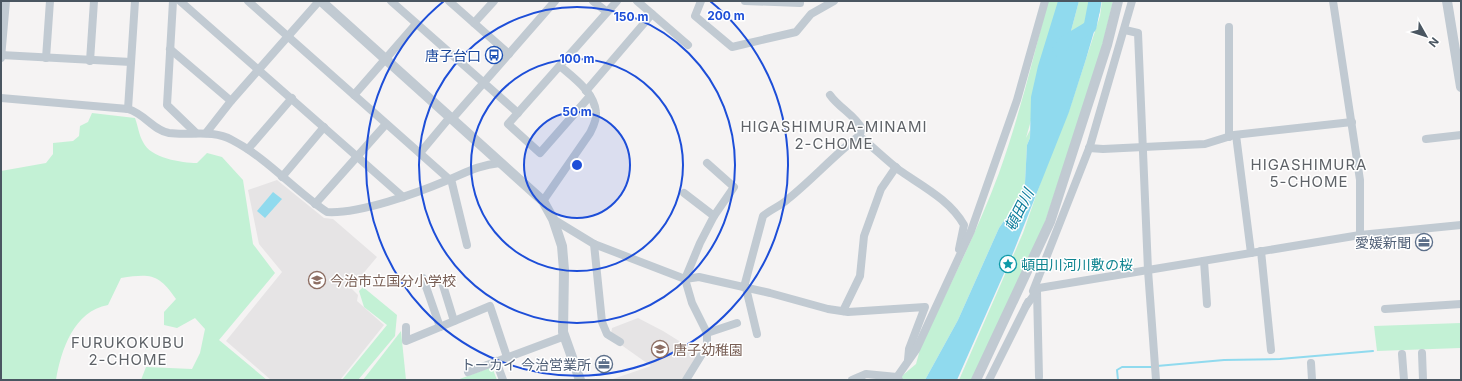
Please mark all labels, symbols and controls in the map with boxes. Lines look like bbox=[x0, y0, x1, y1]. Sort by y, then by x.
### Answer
text: 200 m bbox=[707, 8, 745, 23]
text: 150 m bbox=[614, 9, 648, 24]
north arrow bbox=[1406, 16, 1446, 56]
text: N bbox=[1426, 35, 1442, 50]
bus stop icon: 唐子台口 bbox=[484, 45, 504, 65]
place label: 唐子台口 bbox=[425, 47, 481, 64]
text: 100 m bbox=[559, 51, 595, 66]
text: 50 m bbox=[562, 104, 592, 119]
district label: HIGASHIMURA-MINAMI 2-CHOME bbox=[740, 117, 928, 153]
district label: HIGASHIMURA 5-CHOME bbox=[1251, 155, 1367, 191]
centre of rings bbox=[570, 158, 584, 172]
water label: 頓田川 bbox=[1000, 184, 1039, 234]
office icon: 愛媛新聞 bbox=[1414, 232, 1434, 252]
place label: 愛媛新聞 bbox=[1355, 234, 1411, 251]
place icon: 頓田川河川敷の桜 bbox=[998, 254, 1018, 274]
place label: 頓田川河川敷の桜 bbox=[1021, 256, 1133, 273]
school or university icon: 今治市立国分小学校 bbox=[307, 270, 327, 290]
place label: 今治市立国分小学校 bbox=[330, 272, 456, 289]
district label: FURUKOKUBU 2-CHOME bbox=[71, 333, 185, 369]
school or university icon: 唐子幼稚園 bbox=[650, 339, 670, 359]
place label: 唐子幼稚園 bbox=[673, 341, 743, 358]
office icon: トーカイ 今治営業所 bbox=[594, 354, 614, 374]
place label: トーカイ 今治営業所 bbox=[461, 356, 591, 373]

